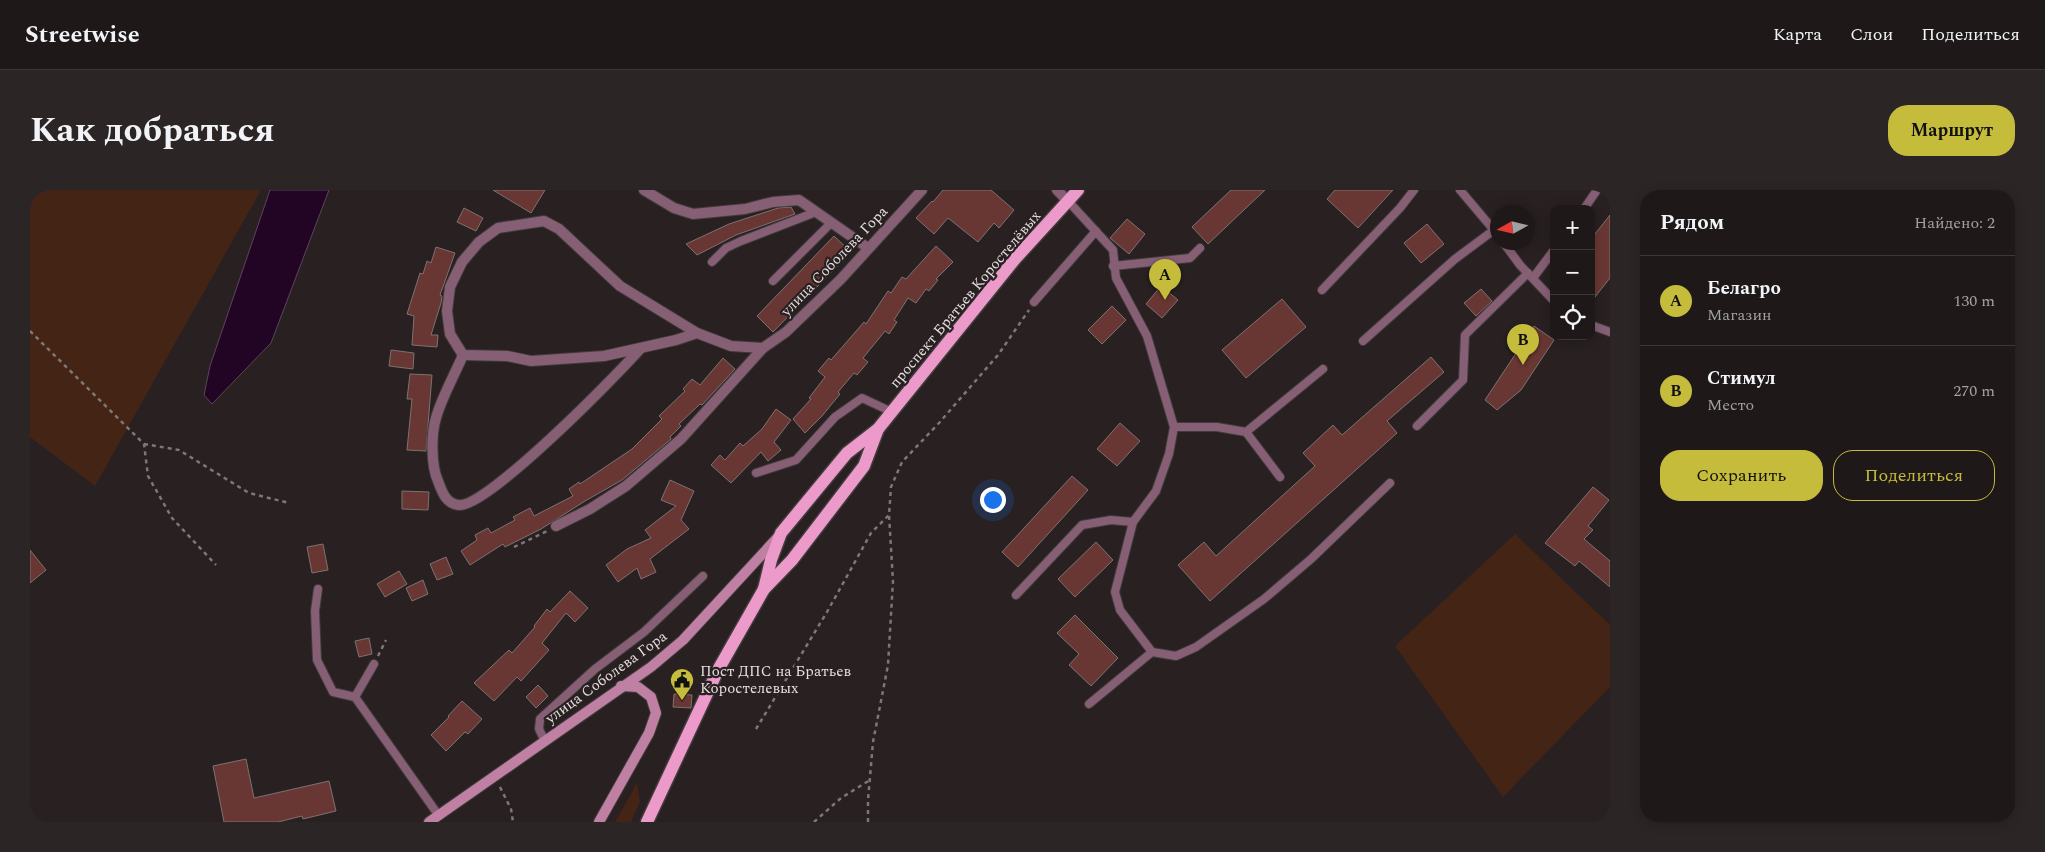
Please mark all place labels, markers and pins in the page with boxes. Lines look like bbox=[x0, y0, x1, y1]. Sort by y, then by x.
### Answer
pin: A bbox=[1149, 259, 1181, 300]
pin: B bbox=[1507, 324, 1539, 365]
place label: Пост ДПС на Братьев Коростелевых bbox=[700, 660, 851, 700]
public building icon: Пост ДПС на Братьев Коростелевых bbox=[669, 667, 695, 701]

